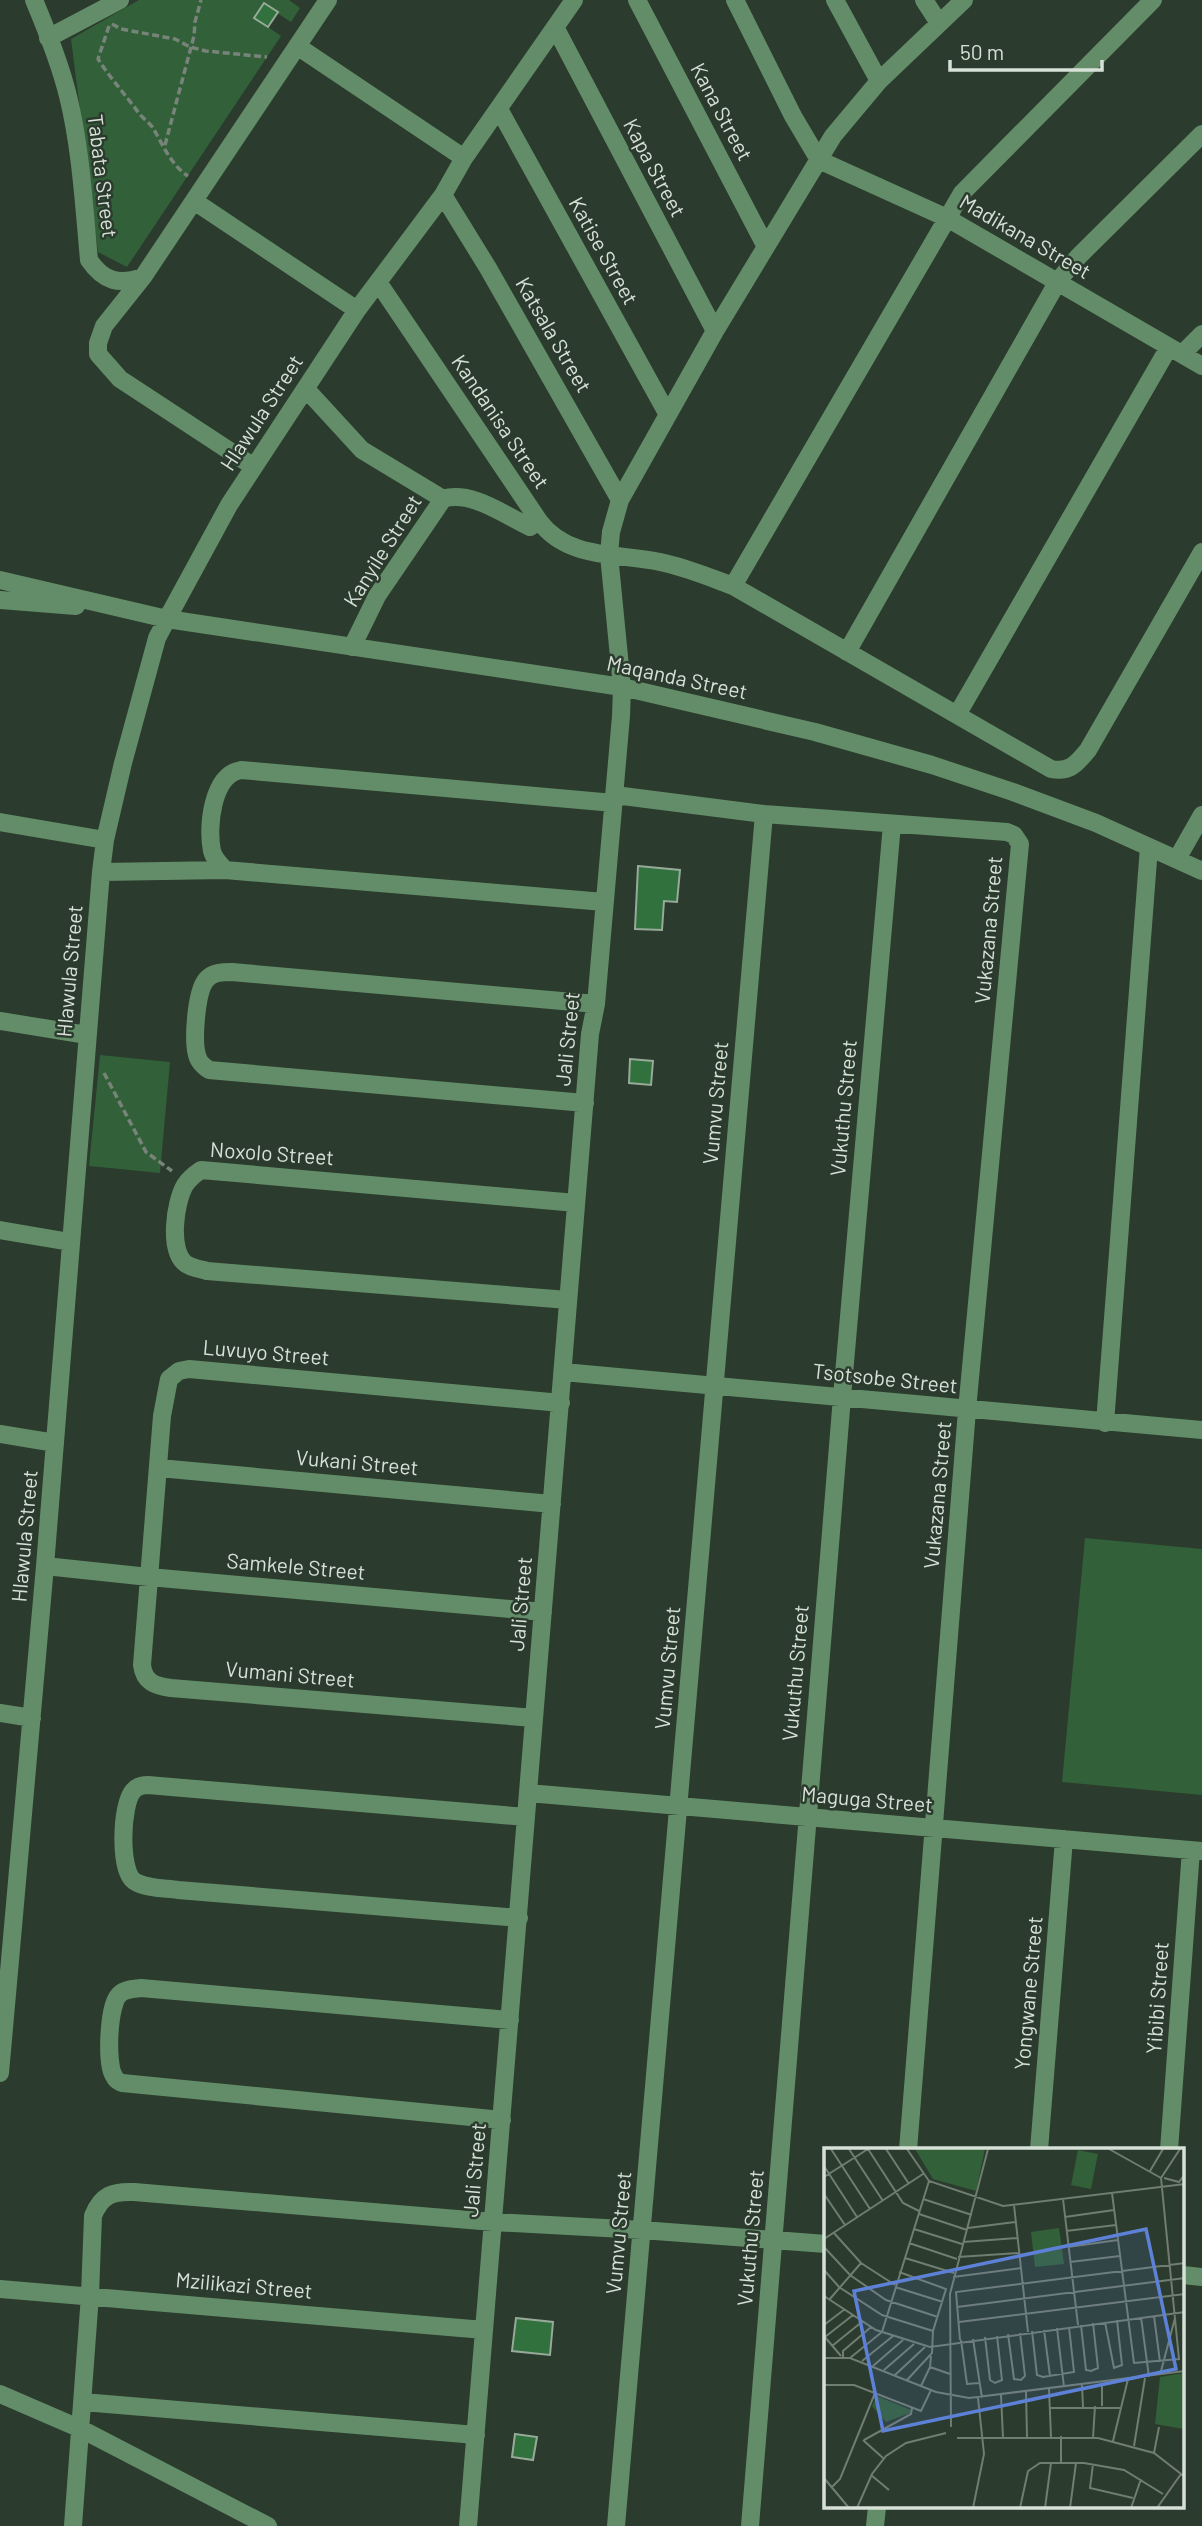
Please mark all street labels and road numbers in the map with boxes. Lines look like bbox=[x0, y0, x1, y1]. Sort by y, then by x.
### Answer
street label: Kana Street bbox=[686, 58, 759, 164]
street label: Tabata Street bbox=[84, 113, 123, 239]
street label: Kapa Street bbox=[619, 114, 692, 221]
street label: Madikana Street bbox=[956, 188, 1096, 283]
street label: Katise Street bbox=[564, 192, 644, 309]
street label: Katsala Street bbox=[511, 272, 597, 396]
street label: Hlawula Street bbox=[214, 350, 307, 475]
street label: Kandanisa Street bbox=[447, 350, 555, 493]
street label: Kanyile Street bbox=[337, 490, 426, 611]
street label: Maqanda Street bbox=[605, 649, 750, 704]
street label: Vukazana Street bbox=[969, 855, 1006, 1005]
street label: Hlawula Street bbox=[50, 904, 87, 1038]
street label: Jali Street bbox=[549, 991, 584, 1087]
street label: Vukuthu Street bbox=[824, 1039, 861, 1177]
street label: Vumvu Street bbox=[697, 1040, 732, 1165]
street label: Noxolo Street bbox=[209, 1136, 335, 1169]
street label: Luvuyo Street bbox=[202, 1334, 330, 1369]
street label: Tsotsobe Street bbox=[811, 1357, 959, 1398]
street label: Vukazana Street bbox=[918, 1420, 955, 1570]
street label: Vukani Street bbox=[295, 1444, 419, 1479]
street label: Hlawula Street bbox=[5, 1469, 42, 1603]
street label: Samkele Street bbox=[226, 1547, 367, 1584]
street label: Jali Street bbox=[503, 1556, 536, 1652]
street label: Vukuthu Street bbox=[776, 1604, 813, 1742]
street label: Vumvu Street bbox=[649, 1605, 684, 1730]
street label: Vumani Street bbox=[224, 1655, 356, 1692]
street label: Maguga Street bbox=[800, 1780, 934, 1817]
street label: Yongwane Street bbox=[1008, 1915, 1047, 2071]
street label: Yibibi Street bbox=[1140, 1941, 1173, 2055]
street label: Jali Street bbox=[457, 2122, 490, 2218]
street label: Vukuthu Street bbox=[731, 2169, 768, 2307]
street label: Vumvu Street bbox=[600, 2170, 635, 2295]
street label: Mzilikazi Street bbox=[175, 2266, 314, 2303]

